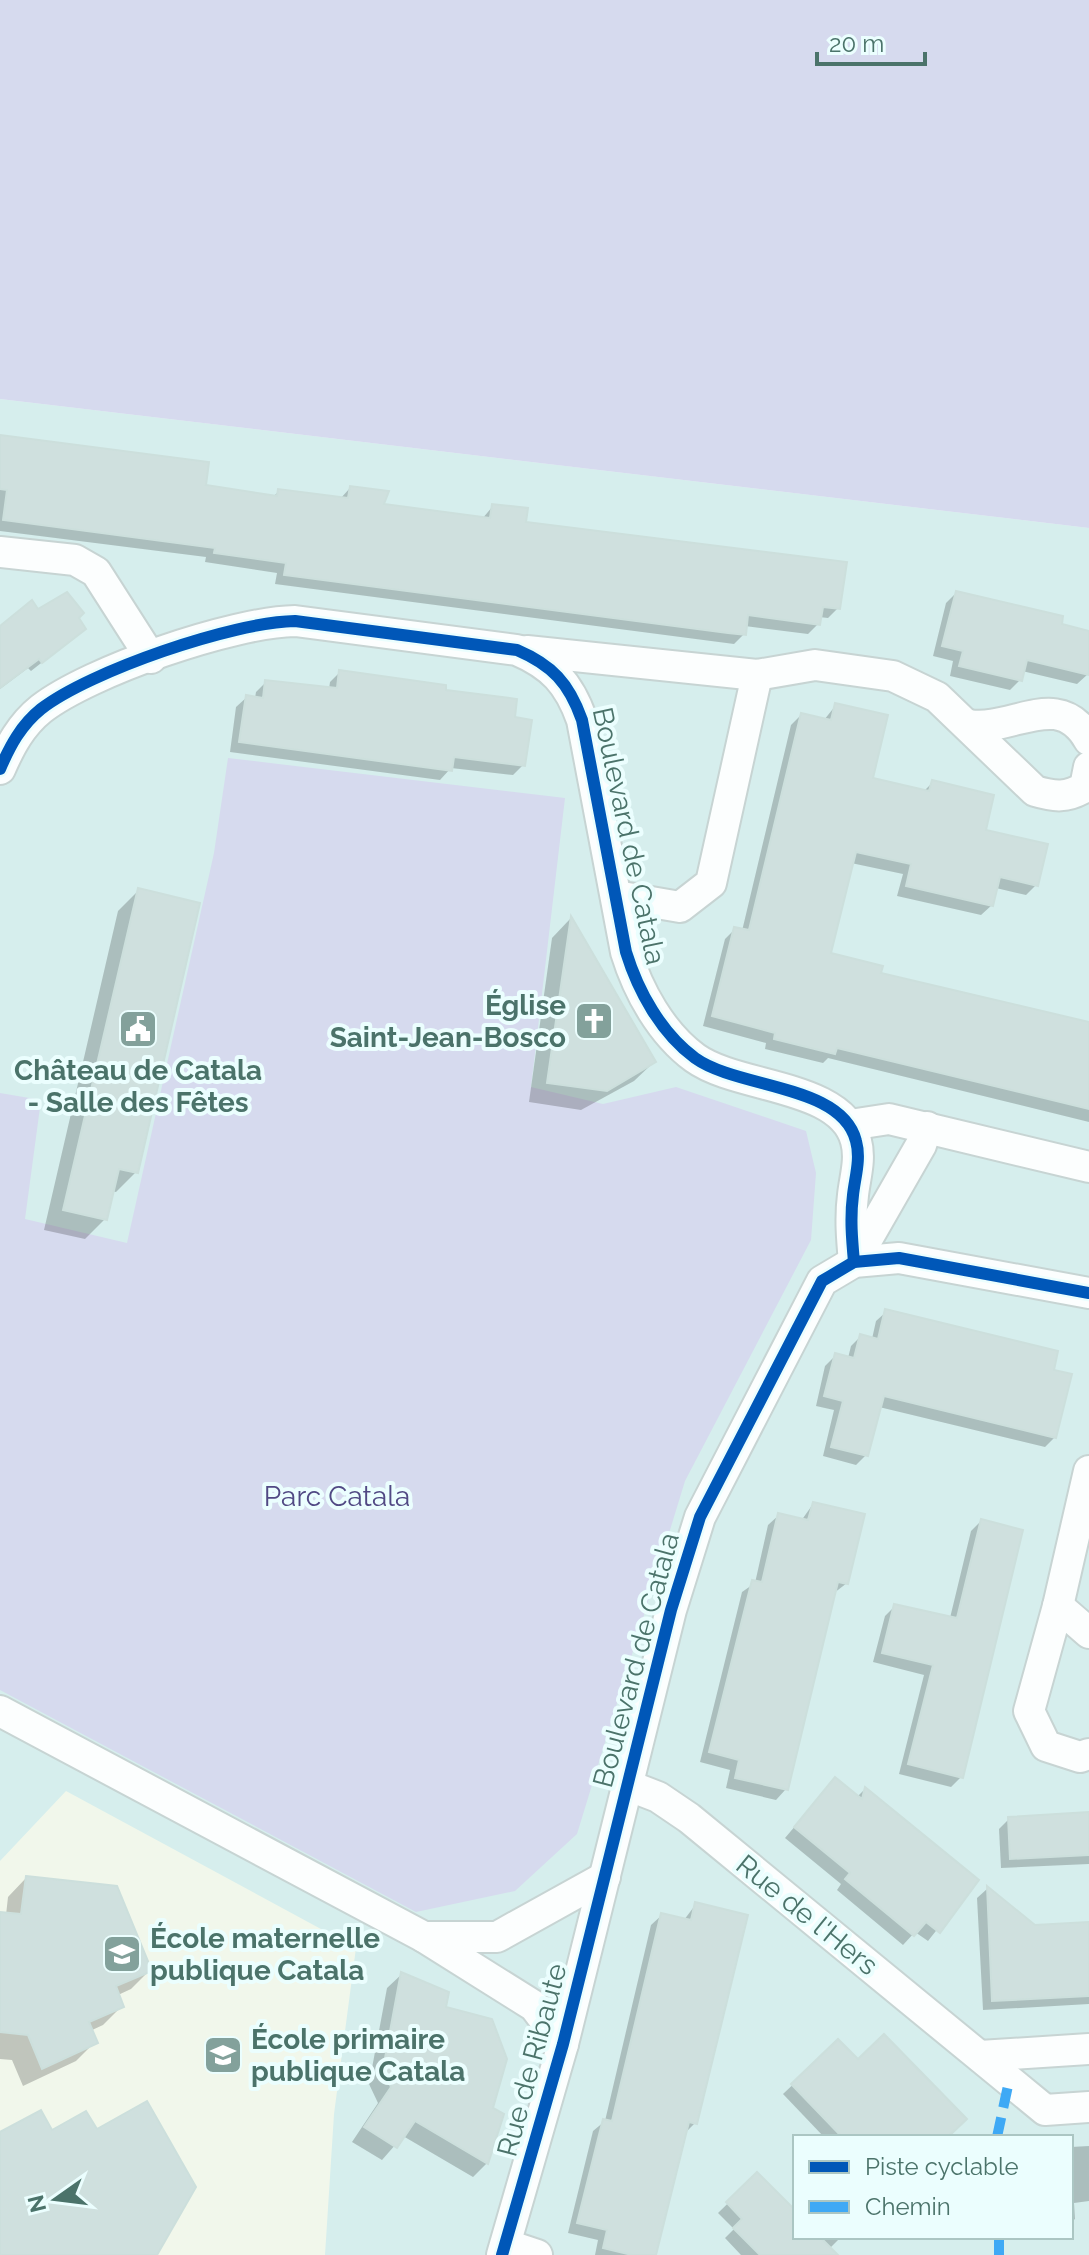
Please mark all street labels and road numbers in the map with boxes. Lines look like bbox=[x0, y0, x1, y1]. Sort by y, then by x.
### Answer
street label: Boulevard de Catala bbox=[586, 704, 672, 968]
street label: Boulevard de Catala bbox=[586, 1529, 686, 1791]
street label: Rue de l'Hers bbox=[730, 1848, 884, 1982]
street label: Rue de Ribaute bbox=[490, 1960, 574, 2160]

